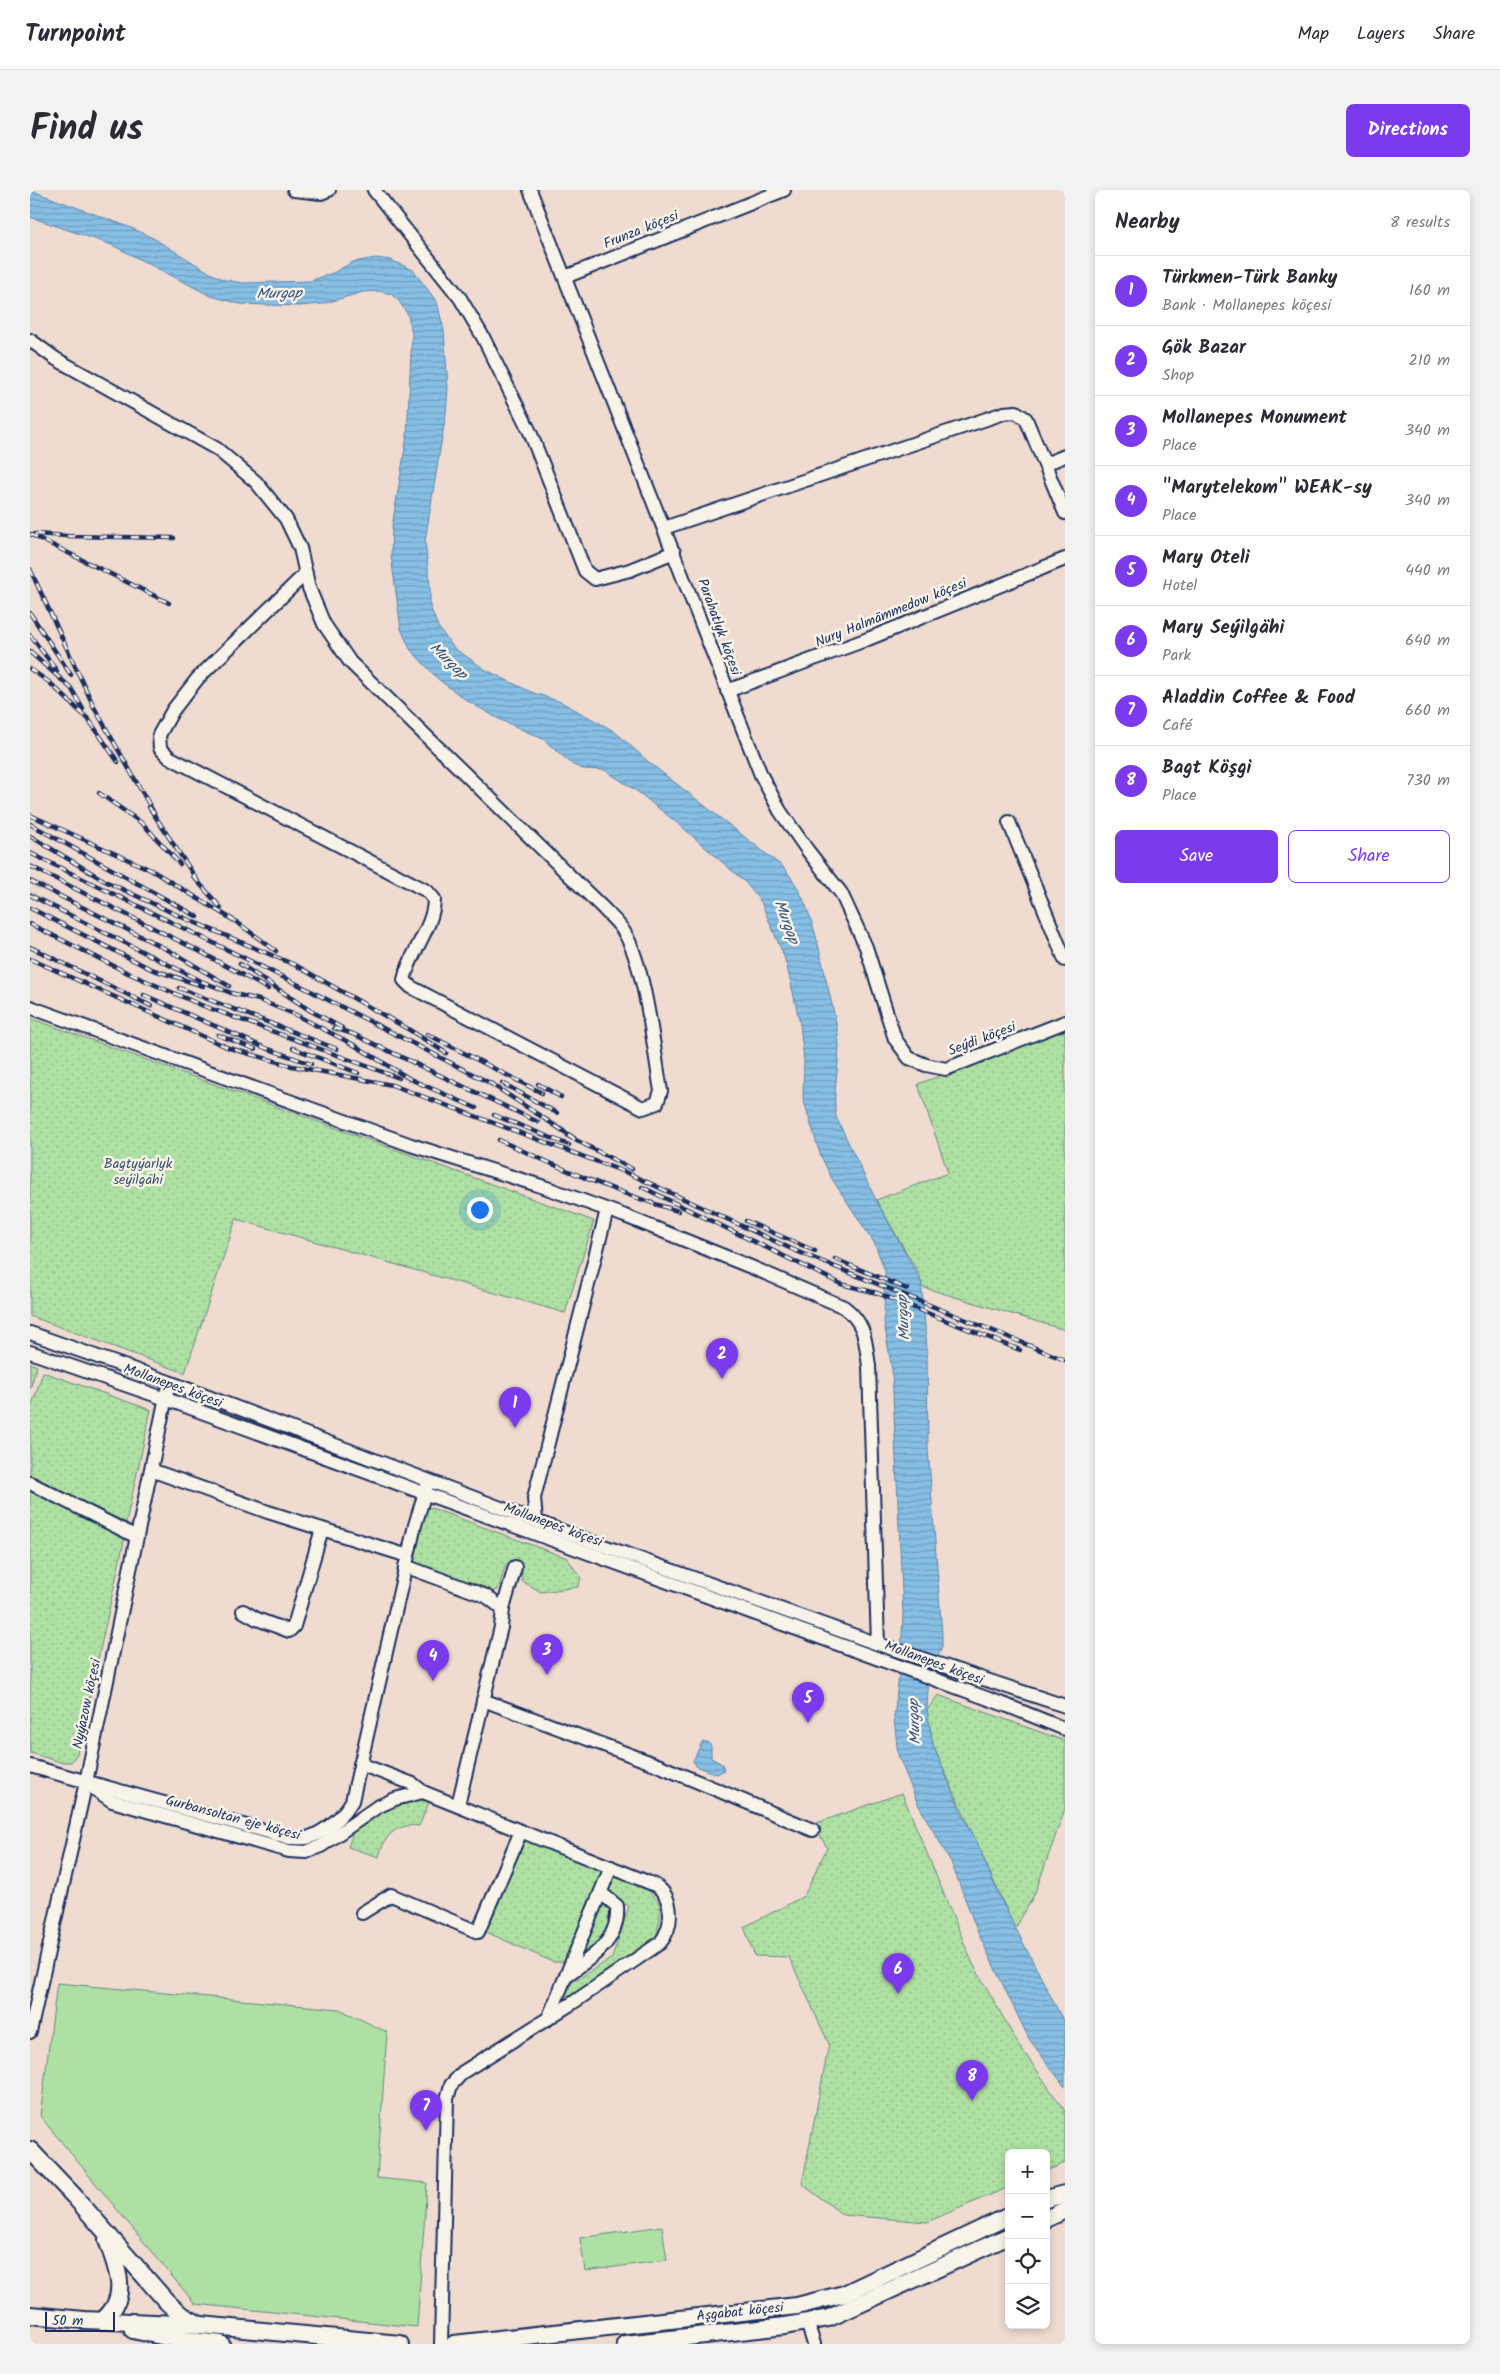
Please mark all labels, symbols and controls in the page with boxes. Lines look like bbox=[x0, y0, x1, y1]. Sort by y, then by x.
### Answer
text: Turnpoint bbox=[25, 15, 126, 54]
text: Map bbox=[1298, 20, 1329, 49]
text: Layers bbox=[1357, 20, 1405, 49]
text: Share bbox=[1433, 20, 1475, 49]
text: Find us bbox=[30, 102, 143, 158]
button: Directions bbox=[1346, 104, 1470, 157]
street label: Frunza köçesi bbox=[600, 205, 682, 255]
text: Nearby bbox=[1115, 206, 1180, 239]
text: 8 results bbox=[1390, 210, 1450, 235]
text: Türkmen-Türk Banky bbox=[1162, 263, 1337, 293]
text: 1 bbox=[1129, 278, 1133, 303]
text: 160 m bbox=[1409, 278, 1450, 303]
water label: Murgap bbox=[256, 282, 304, 306]
text: Bank · Mollanepes köçesi bbox=[1162, 293, 1331, 318]
text: Gök Bazar bbox=[1162, 333, 1246, 363]
text: 2 bbox=[1126, 348, 1136, 373]
text: 210 m bbox=[1409, 348, 1450, 373]
text: Shop bbox=[1162, 363, 1194, 388]
text: Mollanepes Monument bbox=[1162, 403, 1347, 433]
text: 3 bbox=[1127, 418, 1135, 443]
text: 340 m bbox=[1405, 418, 1450, 443]
text: Place bbox=[1162, 433, 1196, 458]
text: "Marytelekom" WEAK-sy bbox=[1162, 473, 1372, 503]
text: 4 bbox=[1127, 488, 1135, 513]
text: 340 m bbox=[1405, 488, 1450, 513]
text: Place bbox=[1162, 503, 1196, 528]
text: Mary Oteli bbox=[1162, 543, 1250, 573]
text: 5 bbox=[1127, 558, 1135, 583]
text: 440 m bbox=[1405, 558, 1450, 583]
street label: Nury Halmämmedow köçesi bbox=[812, 572, 971, 654]
text: Hotel bbox=[1162, 573, 1197, 598]
street label: Parahatlyk köçesi bbox=[691, 575, 747, 679]
text: Mary Seýilgähi bbox=[1162, 613, 1284, 643]
text: 6 bbox=[1127, 628, 1135, 653]
text: 640 m bbox=[1405, 628, 1450, 653]
water label: Murgap bbox=[423, 637, 474, 687]
text: Park bbox=[1162, 643, 1191, 668]
text: Aladdin Coffee & Food bbox=[1162, 683, 1355, 713]
text: 7 bbox=[1127, 698, 1135, 723]
text: 660 m bbox=[1405, 698, 1450, 723]
text: Café bbox=[1162, 713, 1192, 738]
text: Bagt Köşgi bbox=[1162, 753, 1252, 783]
text: 8 bbox=[1126, 768, 1136, 793]
text: 730 m bbox=[1406, 768, 1450, 793]
text: Place bbox=[1162, 783, 1196, 808]
button: Save bbox=[1115, 830, 1278, 883]
button: Share bbox=[1288, 830, 1450, 883]
water label: Murgap bbox=[767, 897, 806, 949]
street label: Seýdi köçesi bbox=[945, 1016, 1020, 1062]
park label: Bagtyýarlyk seýilgähi bbox=[104, 1153, 173, 1191]
your location bbox=[467, 1197, 493, 1223]
water label: Murgap bbox=[890, 1293, 918, 1341]
pin: 2 bbox=[706, 1338, 738, 1379]
street label: Mollanepes köçesi bbox=[120, 1358, 226, 1414]
pin: 1 bbox=[499, 1387, 531, 1428]
street label: Mollanepes köçesi bbox=[500, 1497, 606, 1553]
pin: 3 bbox=[531, 1634, 563, 1675]
street label: Mollanepes köçesi bbox=[881, 1635, 987, 1691]
pin: 4 bbox=[417, 1640, 449, 1681]
street label: Nyýazow köçesi bbox=[67, 1656, 107, 1751]
pin: 5 bbox=[792, 1682, 824, 1723]
water label: Murgap bbox=[902, 1697, 928, 1745]
street label: Gurbansoltan eje köçesi bbox=[163, 1789, 303, 1847]
pin: 6 bbox=[882, 1953, 914, 1994]
pin: 8 bbox=[956, 2060, 988, 2101]
pin: 7 bbox=[410, 2090, 442, 2131]
map controls bbox=[1005, 2149, 1050, 2329]
button: + bbox=[1005, 2149, 1050, 2194]
button: − bbox=[1005, 2194, 1050, 2239]
button: locate bbox=[1005, 2239, 1050, 2284]
button: layers bbox=[1005, 2284, 1050, 2329]
street label: Aşgabat köçesi bbox=[695, 2296, 785, 2328]
scale bar bbox=[45, 2309, 115, 2332]
text: 50 m bbox=[52, 2310, 83, 2332]

